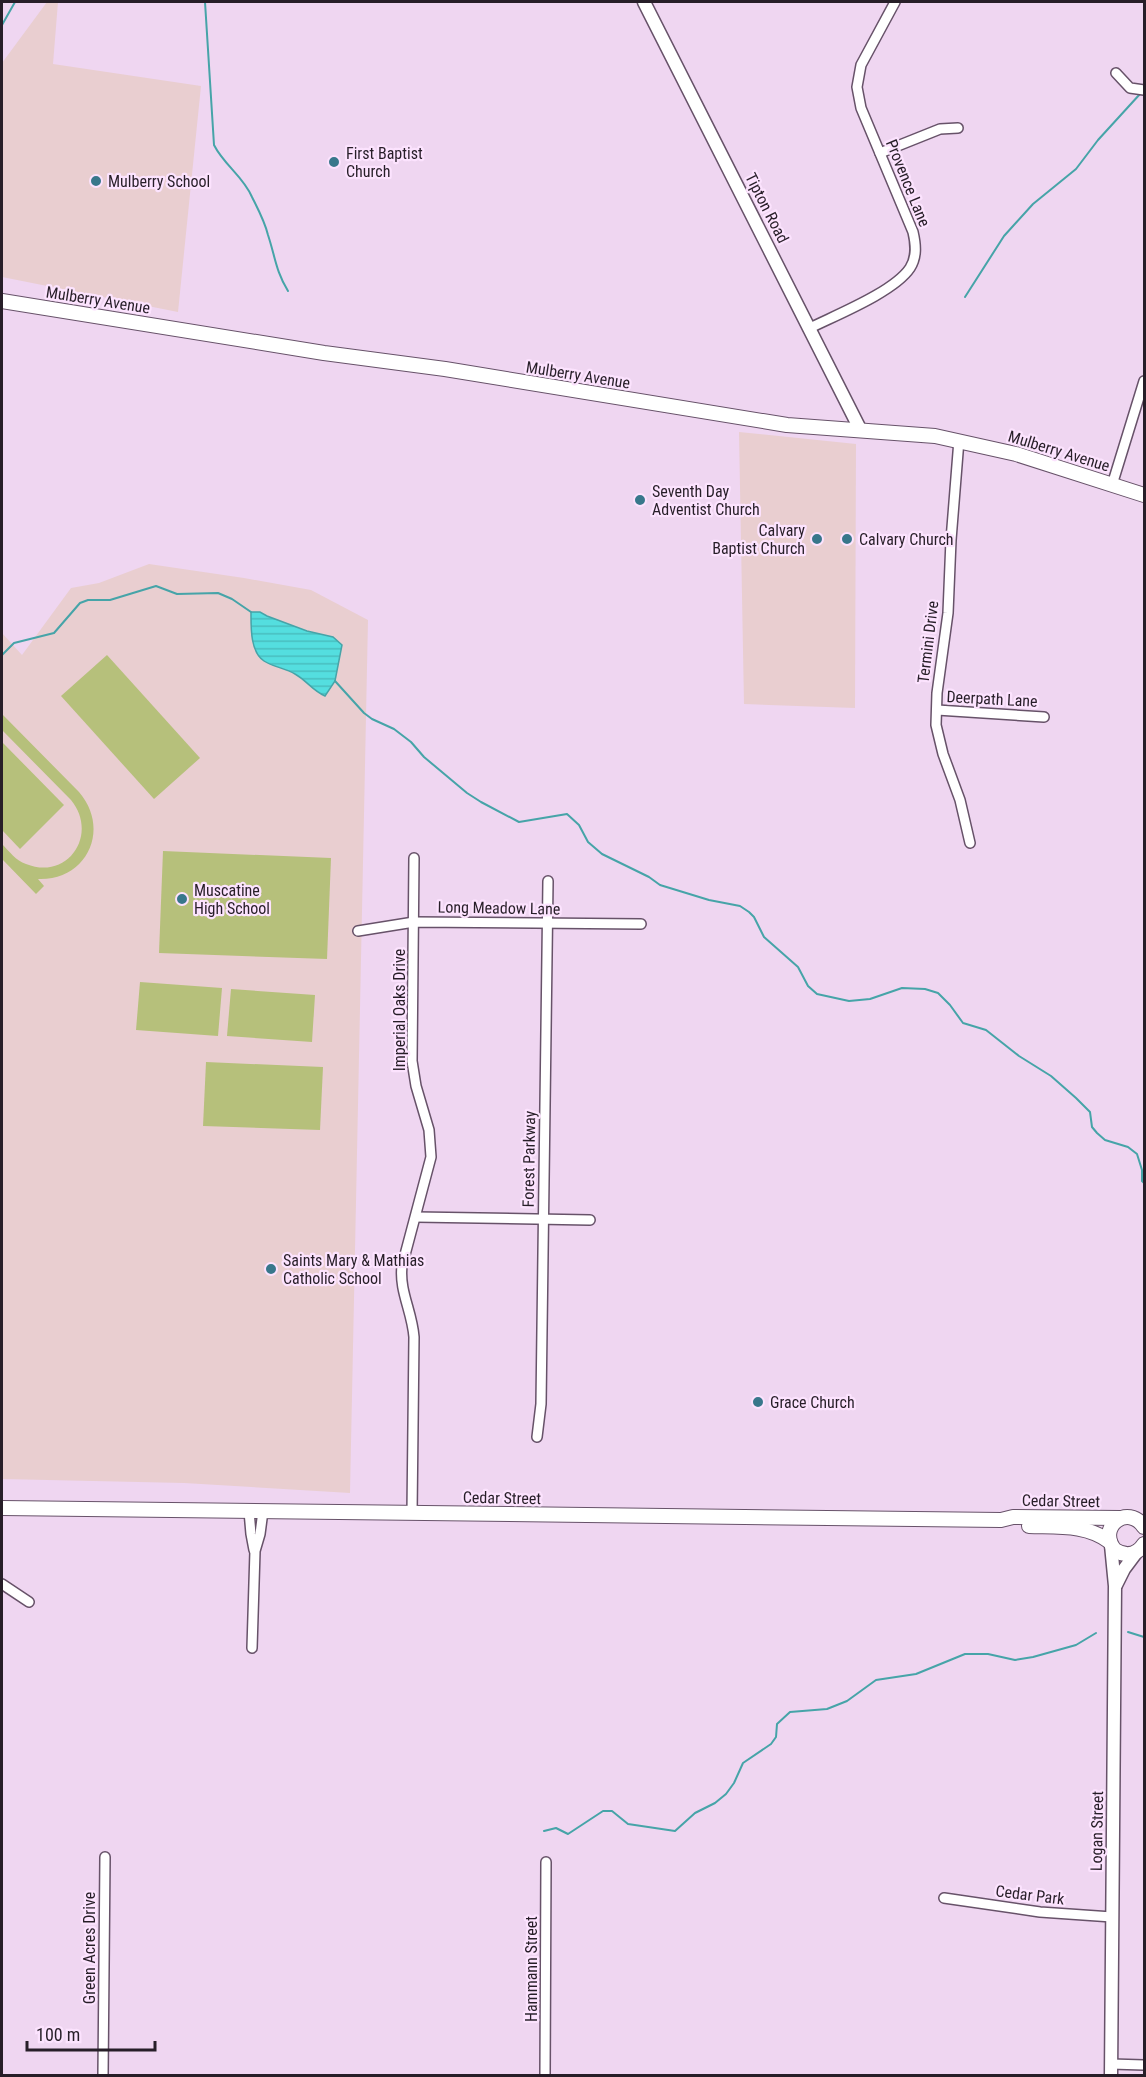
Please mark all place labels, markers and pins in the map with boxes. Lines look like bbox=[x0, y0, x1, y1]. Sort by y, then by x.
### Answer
place label: First Baptist Church bbox=[346, 144, 423, 181]
marker: First Baptist Church bbox=[327, 155, 341, 169]
place label: Mulberry School bbox=[108, 172, 210, 191]
marker: Mulberry School bbox=[89, 174, 103, 188]
place label: Seventh Day Adventist Church bbox=[652, 482, 760, 519]
marker: Seventh Day Adventist Church bbox=[633, 493, 647, 507]
place label: Calvary Baptist Church bbox=[712, 521, 805, 558]
place label: Calvary Church bbox=[859, 530, 954, 549]
marker: Calvary Baptist Church bbox=[810, 532, 824, 546]
marker: Calvary Church bbox=[840, 532, 854, 546]
place label: Muscatine High School bbox=[194, 881, 270, 918]
marker: Muscatine High School bbox=[175, 892, 189, 906]
place label: Saints Mary & Mathias Catholic School bbox=[283, 1251, 424, 1288]
marker: Saints Mary & Mathias Catholic School bbox=[264, 1262, 278, 1276]
place label: Grace Church bbox=[770, 1393, 855, 1412]
marker: Grace Church bbox=[751, 1395, 765, 1409]

